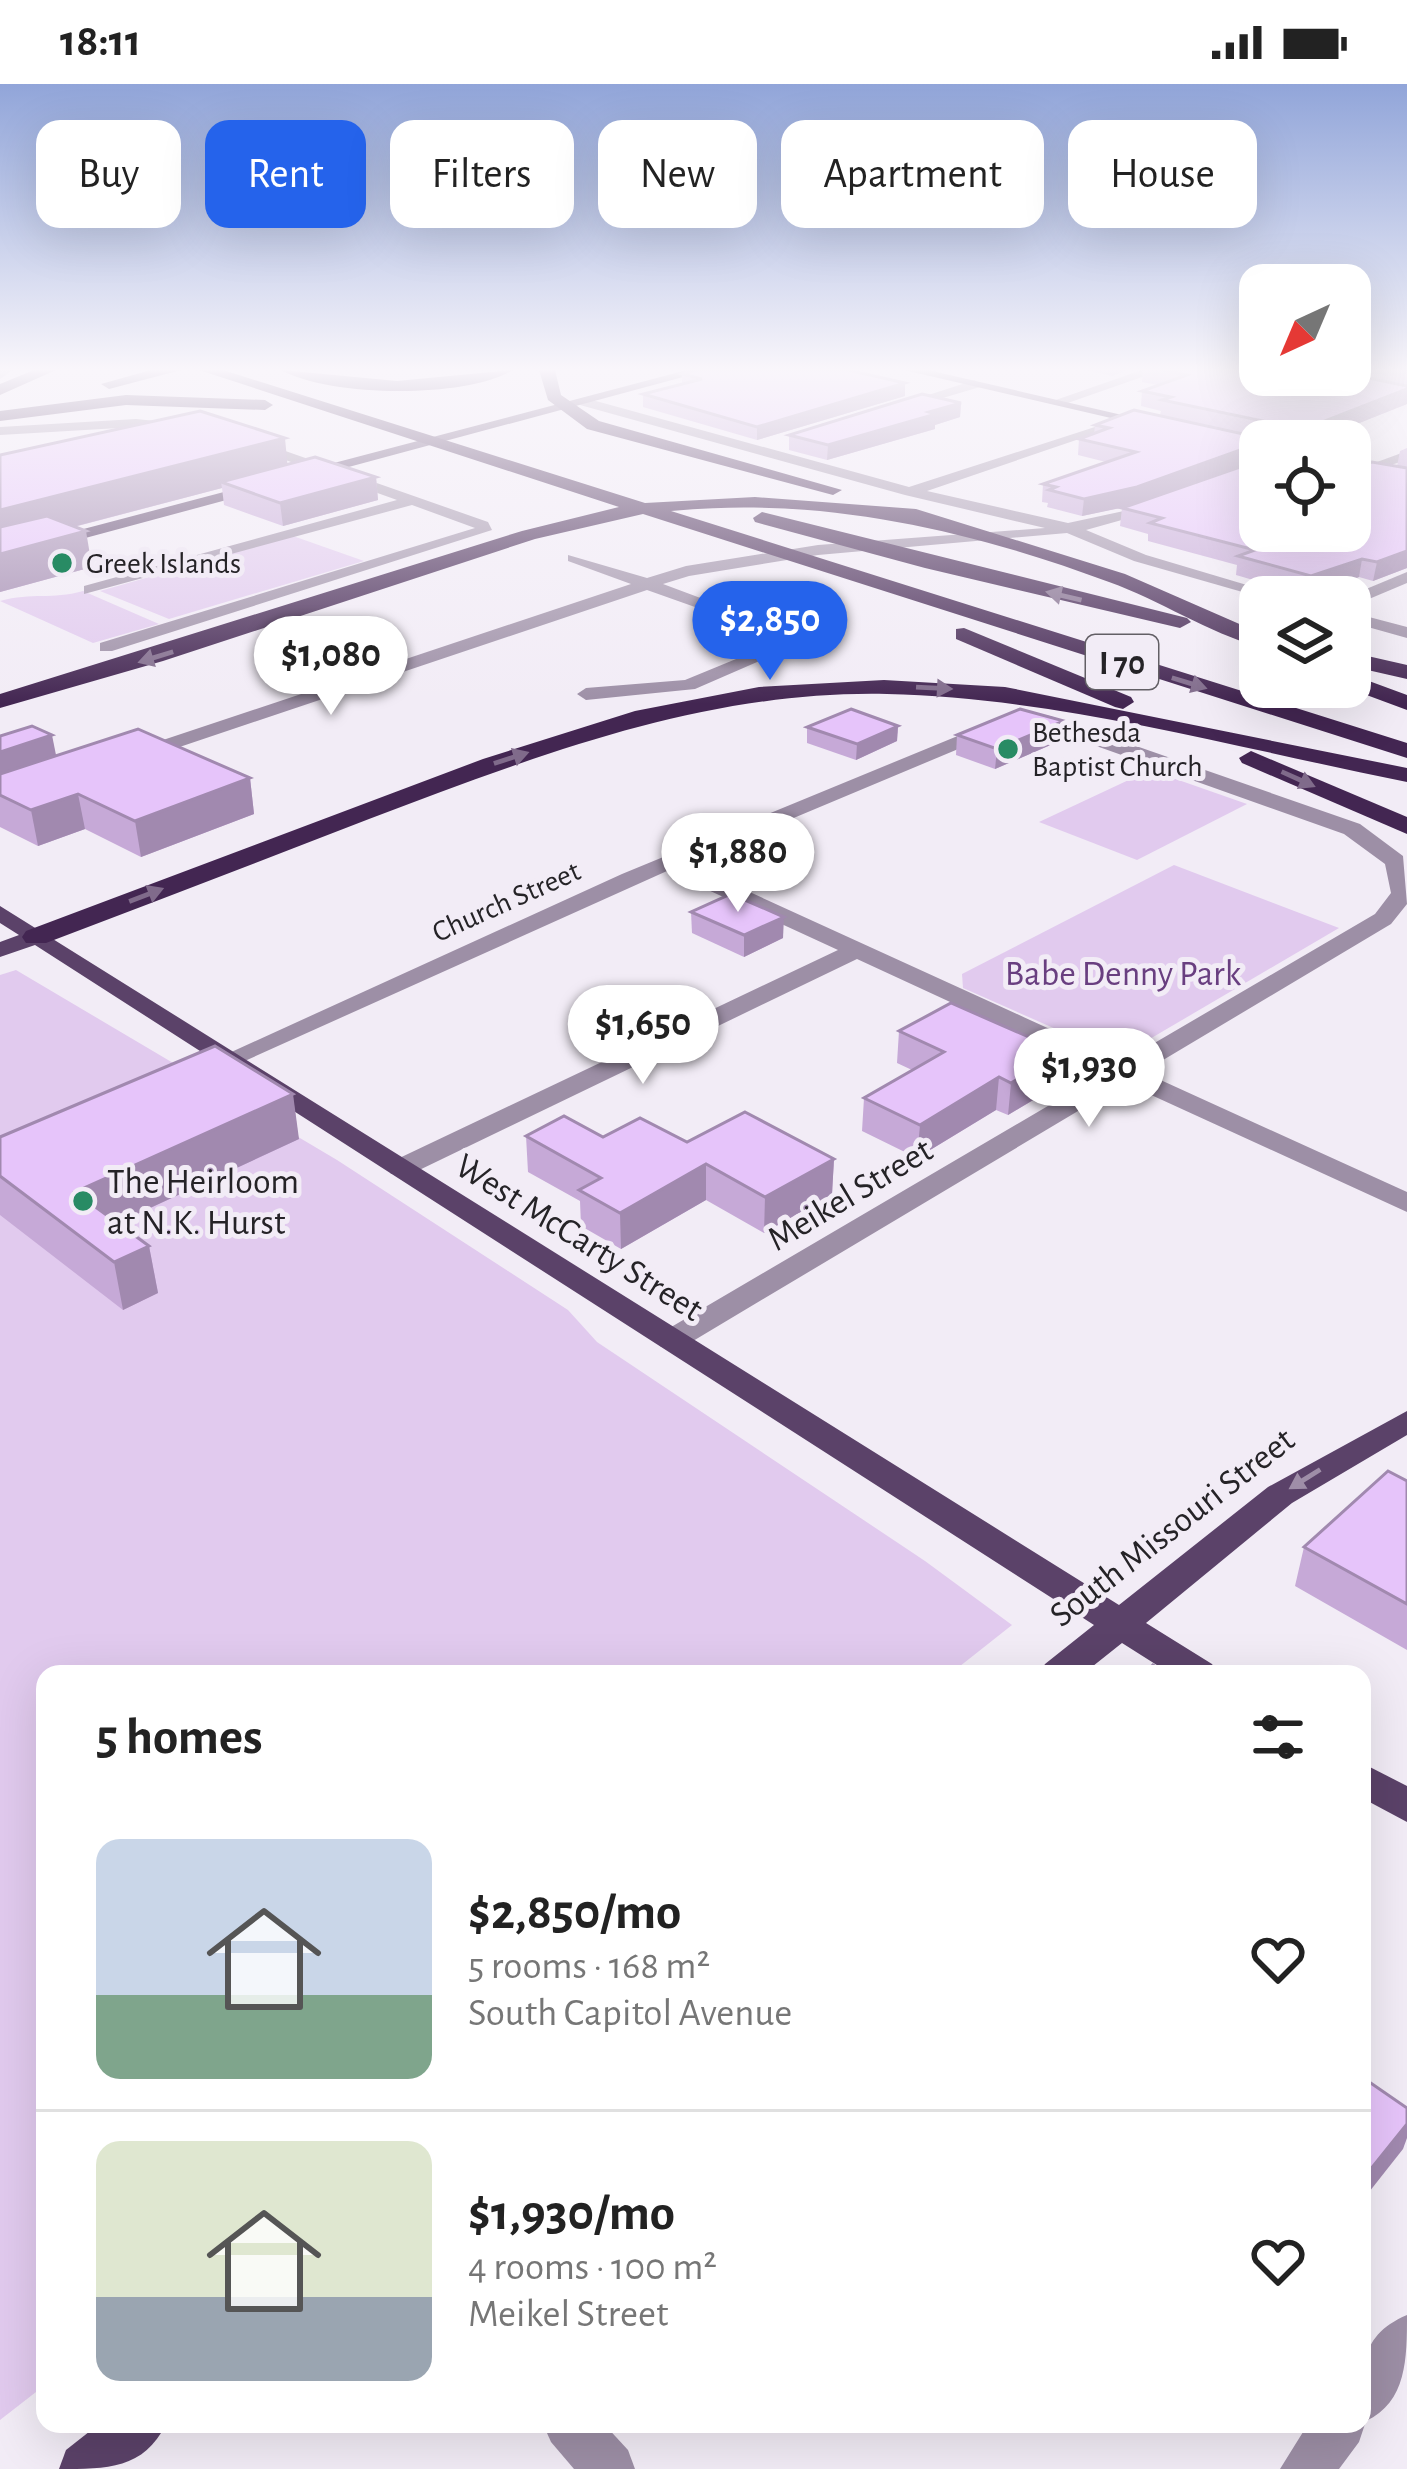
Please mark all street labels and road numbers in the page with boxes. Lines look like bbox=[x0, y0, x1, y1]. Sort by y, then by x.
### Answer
road number: I 70 bbox=[1086, 635, 1158, 689]
street label: Church Street bbox=[428, 856, 585, 948]
street label: Meikel Street bbox=[761, 1131, 939, 1258]
street label: West McCarty Street bbox=[449, 1147, 709, 1328]
street label: South Missouri Street bbox=[1043, 1421, 1301, 1634]

